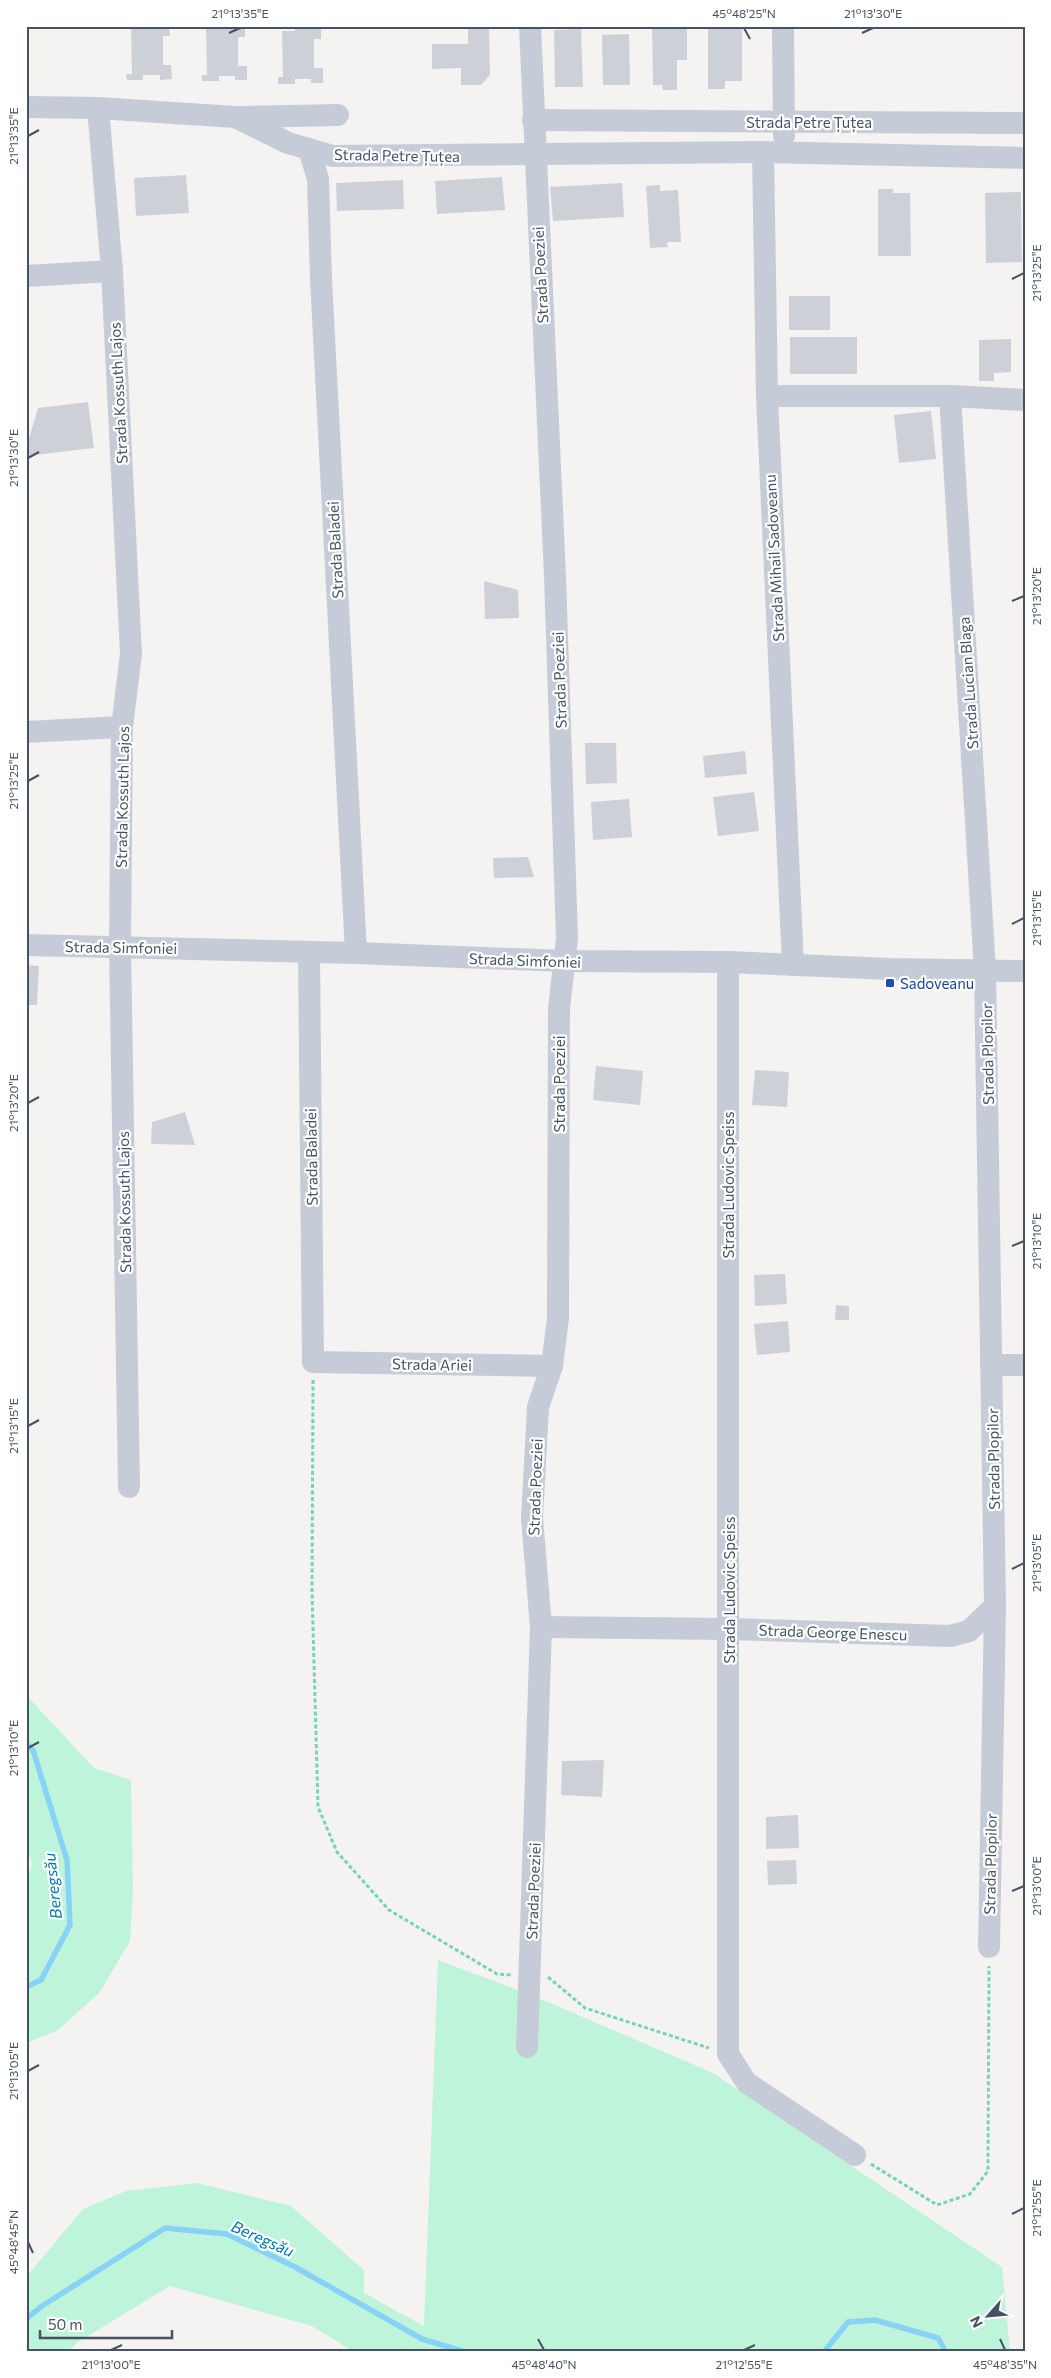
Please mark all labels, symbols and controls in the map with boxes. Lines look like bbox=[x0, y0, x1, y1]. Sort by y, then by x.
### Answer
text: 21°13'35"E bbox=[211, 6, 269, 20]
text: 45°48'25"N bbox=[712, 6, 776, 20]
text: 21°13'30"E bbox=[844, 6, 902, 20]
text: 21°13'35"E bbox=[6, 107, 20, 165]
street label: Strada Petre Țuțea bbox=[746, 113, 872, 133]
street label: Strada Petre Țuțea bbox=[334, 145, 460, 167]
street label: Strada Poeziei bbox=[528, 226, 552, 324]
text: 21°13'25"E bbox=[1029, 244, 1043, 302]
street label: Strada Kossuth Lajos bbox=[105, 322, 131, 464]
text: 21°13'30"E bbox=[6, 429, 20, 487]
street label: Strada Mihail Sadoveanu bbox=[761, 474, 787, 642]
street label: Strada Baladei bbox=[323, 501, 347, 599]
text: 21°13'20"E bbox=[1029, 567, 1043, 625]
street label: Strada Lucian Blaga bbox=[954, 616, 982, 750]
street label: Strada Poeziei bbox=[548, 631, 570, 729]
street label: Strada Kossuth Lajos bbox=[112, 726, 132, 868]
text: 21°13'25"E bbox=[6, 752, 20, 810]
text: 21°13'15"E bbox=[1029, 890, 1043, 946]
street label: Strada Simfoniei bbox=[65, 937, 177, 957]
street label: Strada Simfoniei bbox=[469, 949, 581, 971]
place label: Sadoveanu bbox=[900, 974, 974, 992]
marker: Sadoveanu bbox=[884, 977, 896, 989]
street label: Strada Plopilor bbox=[977, 1003, 997, 1105]
street label: Strada Poeziei bbox=[550, 1036, 568, 1132]
text: 21°13'20"E bbox=[6, 1074, 20, 1132]
street label: Strada Baladei bbox=[301, 1108, 321, 1206]
street label: Strada Ludovic Speiss bbox=[719, 1111, 737, 1259]
street label: Strada Kossuth Lajos bbox=[114, 1131, 134, 1273]
text: 21°13'10"E bbox=[1029, 1213, 1043, 1269]
street label: Strada Ariei bbox=[392, 1354, 472, 1374]
text: 21°13'15"E bbox=[6, 1398, 20, 1454]
street label: Strada Plopilor bbox=[983, 1408, 1003, 1510]
street label: Strada Poeziei bbox=[524, 1438, 546, 1536]
street label: Strada Ludovic Speiss bbox=[720, 1516, 738, 1664]
text: 21°13'05"E bbox=[1029, 1534, 1043, 1592]
street label: Strada George Enescu bbox=[758, 1620, 908, 1644]
text: 21°13'10"E bbox=[6, 1720, 20, 1776]
street label: Strada Plopilor bbox=[980, 1813, 1000, 1915]
street label: Strada Poeziei bbox=[522, 1842, 544, 1940]
water label: Beregsău bbox=[39, 1852, 65, 1920]
text: 21°13'00"E bbox=[1029, 1856, 1043, 1916]
text: 21°13'05"E bbox=[6, 2042, 20, 2100]
text: 21°12'55"E bbox=[1029, 2179, 1043, 2237]
text: 45°48'45"N bbox=[6, 2210, 20, 2274]
water label: Beregsău bbox=[229, 2216, 297, 2260]
north arrow bbox=[964, 2290, 1014, 2340]
scale bar bbox=[40, 2308, 172, 2340]
text: N bbox=[966, 2314, 986, 2331]
text: 50 m bbox=[48, 2315, 82, 2333]
text: 21°13'00"E bbox=[81, 2357, 141, 2371]
text: 45°48'40"N bbox=[511, 2357, 577, 2371]
text: 21°12'55"E bbox=[715, 2357, 773, 2371]
text: 45°48'35"N bbox=[973, 2357, 1037, 2371]

